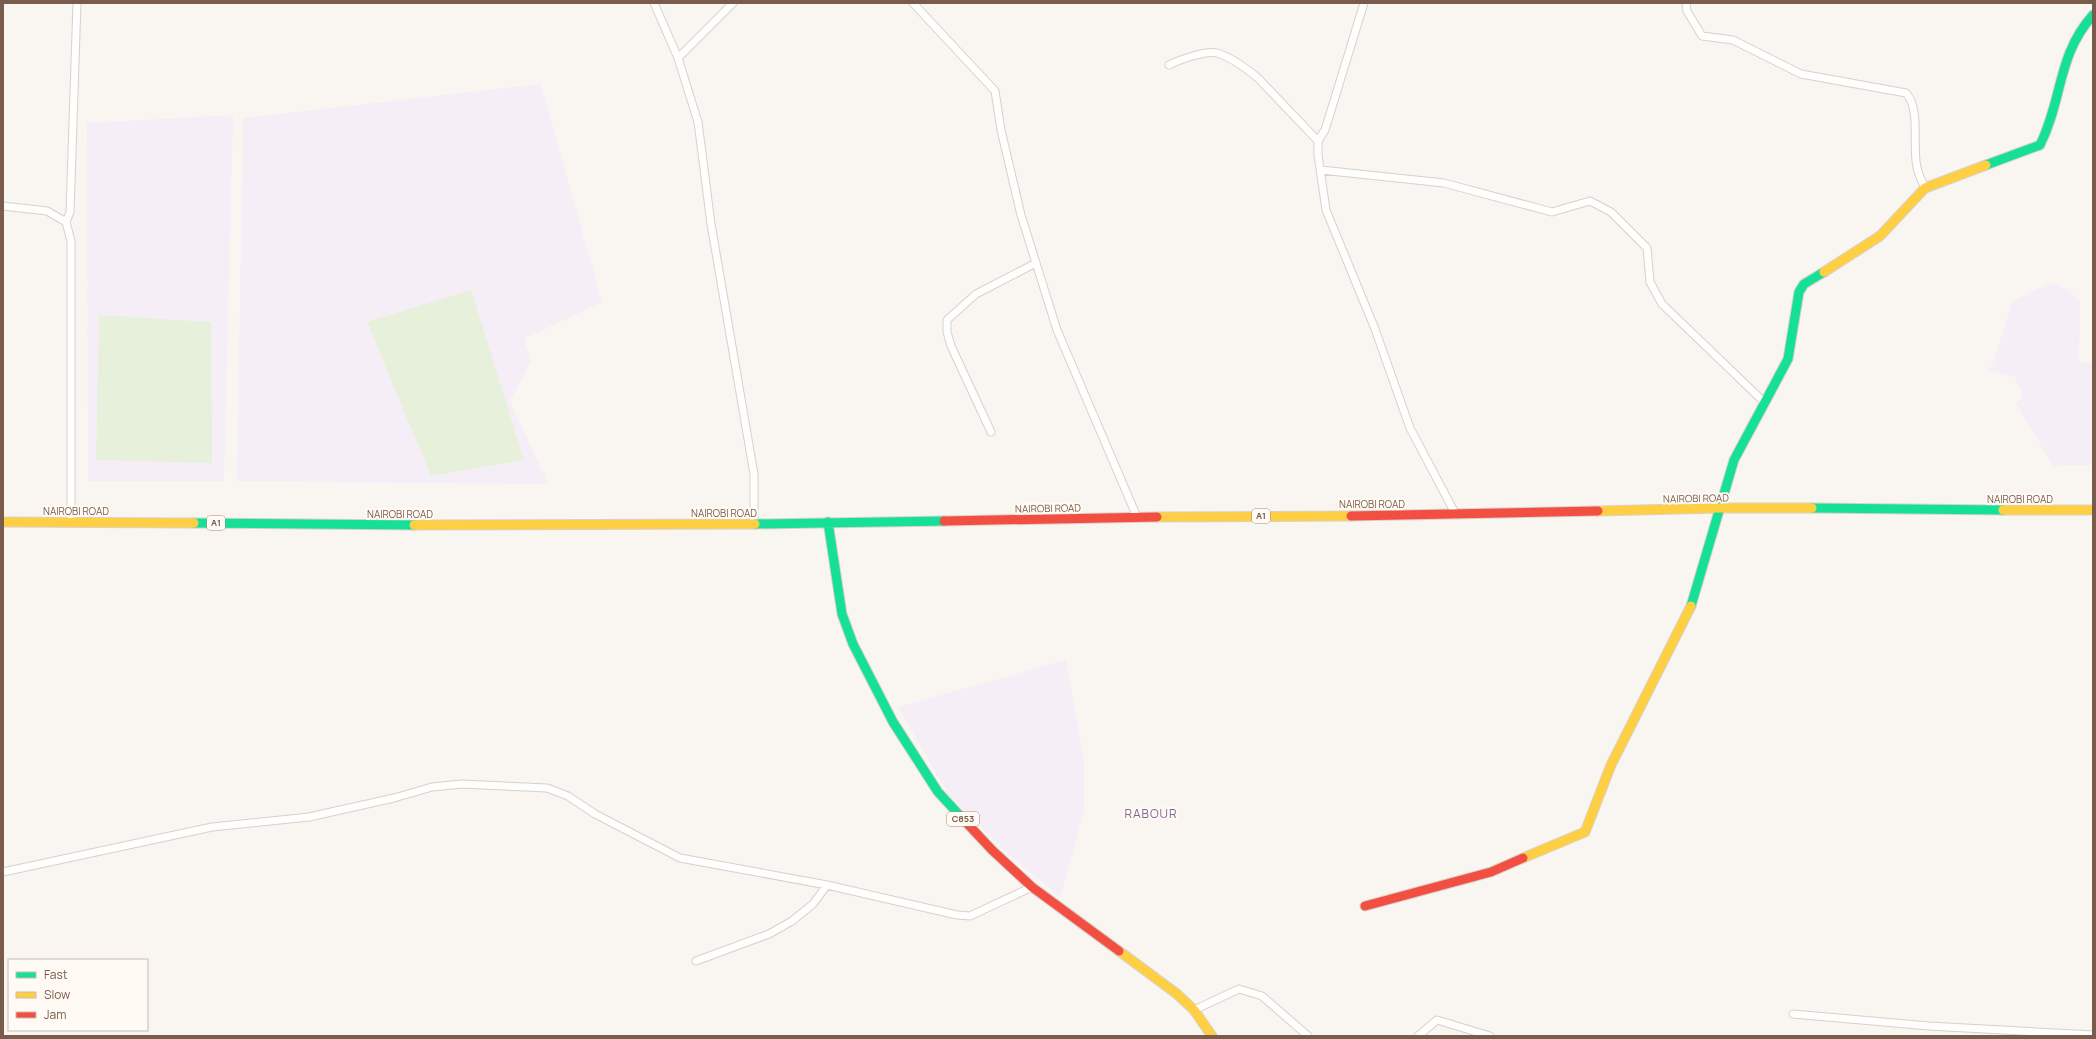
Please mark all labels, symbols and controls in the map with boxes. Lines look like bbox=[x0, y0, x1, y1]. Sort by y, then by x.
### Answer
street label: NAIROBI ROAD bbox=[1663, 490, 1729, 506]
street label: NAIROBI ROAD bbox=[1987, 492, 2053, 506]
street label: NAIROBI ROAD bbox=[1339, 497, 1405, 511]
street label: NAIROBI ROAD bbox=[1015, 500, 1081, 516]
street label: NAIROBI ROAD bbox=[43, 504, 109, 518]
street label: NAIROBI ROAD bbox=[691, 506, 757, 520]
street label: NAIROBI ROAD bbox=[367, 507, 433, 521]
road number: A1 bbox=[1252, 509, 1270, 523]
road number: A1 bbox=[207, 516, 225, 530]
district label: RABOUR bbox=[1124, 805, 1178, 822]
road number: C853 bbox=[947, 812, 979, 826]
legend bbox=[8, 959, 148, 1031]
text: Fast bbox=[44, 966, 68, 983]
text: Slow bbox=[44, 986, 70, 1003]
text: Jam bbox=[44, 1006, 66, 1023]

